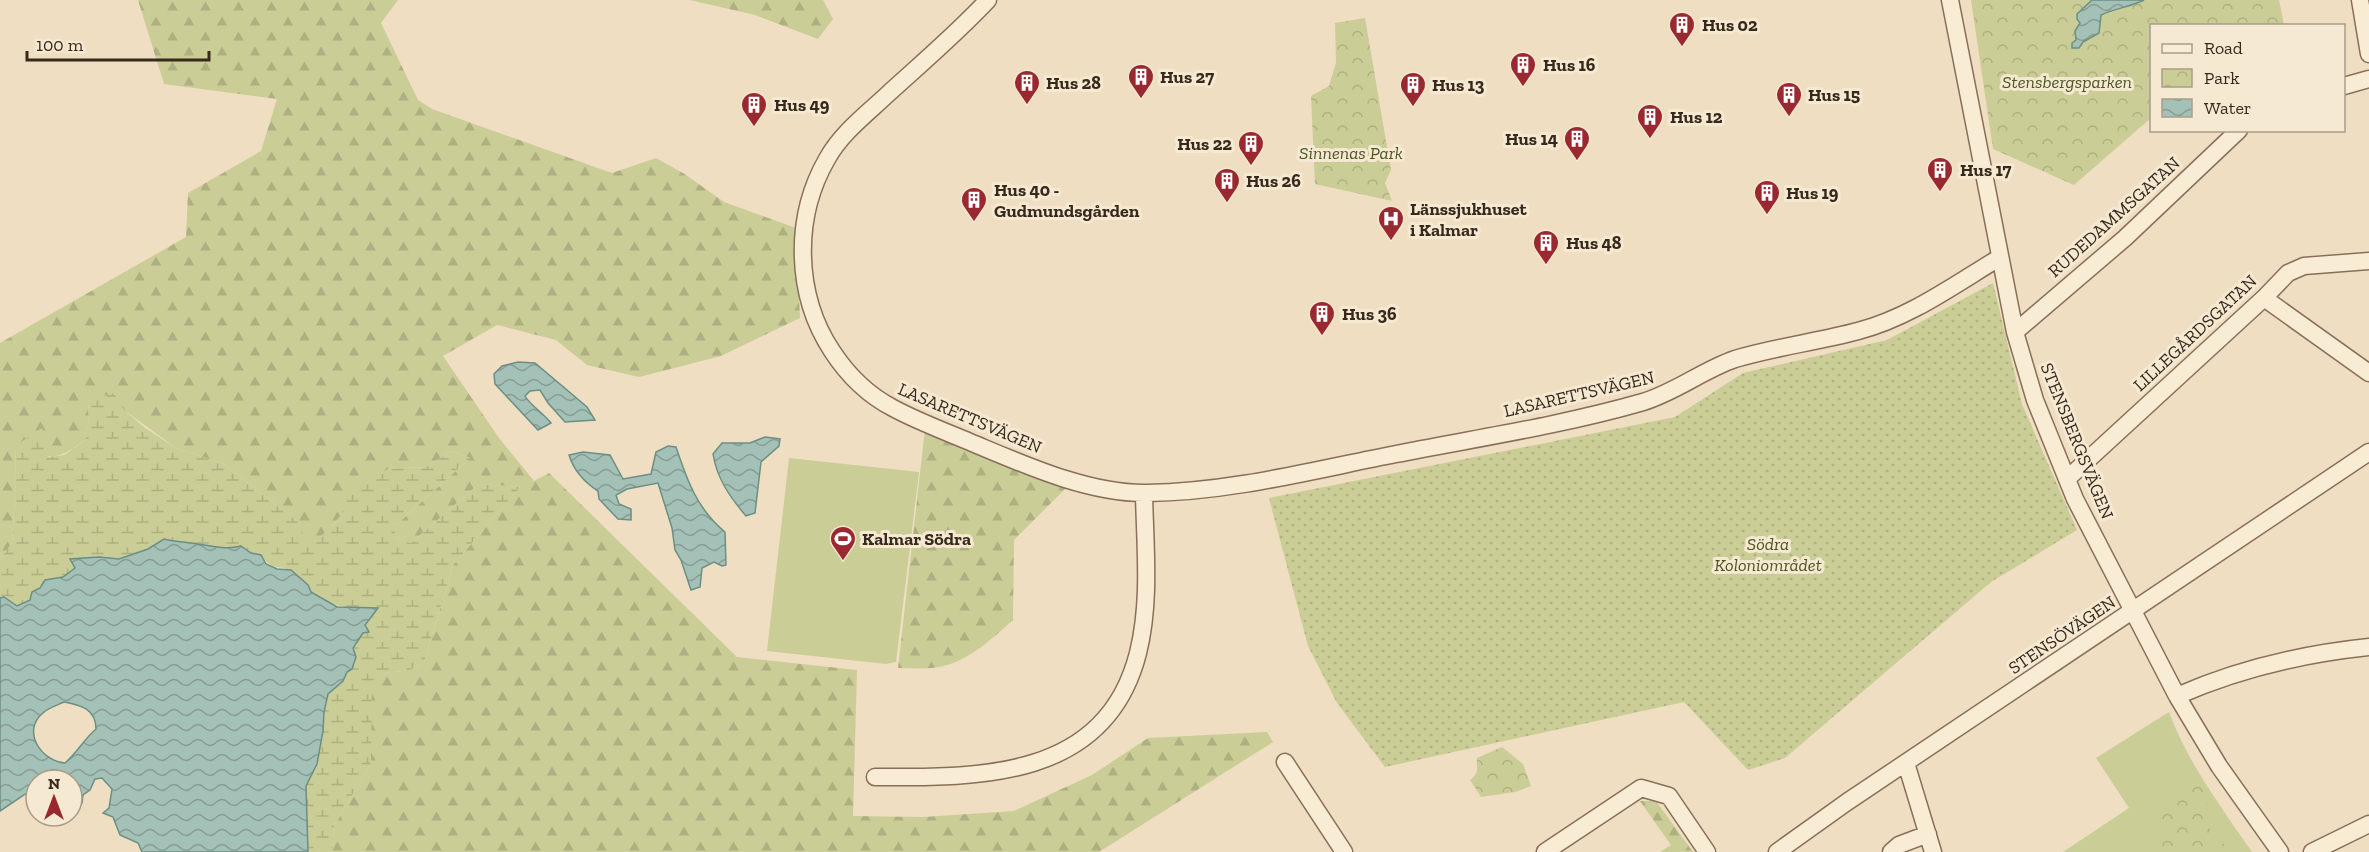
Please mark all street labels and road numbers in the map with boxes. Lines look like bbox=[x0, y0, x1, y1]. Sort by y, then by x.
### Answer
street label: RUDEDAMMSGATAN bbox=[2043, 152, 2185, 282]
street label: LILLEGÅRDSGATAN bbox=[2129, 270, 2261, 396]
street label: STENSBERGSVÄGEN bbox=[2036, 360, 2118, 522]
street label: LASARETTSVÄGEN bbox=[1502, 366, 1656, 422]
street label: LASARETTSVÄGEN bbox=[895, 378, 1045, 458]
street label: STENSÖVÄGEN bbox=[2004, 591, 2120, 679]

